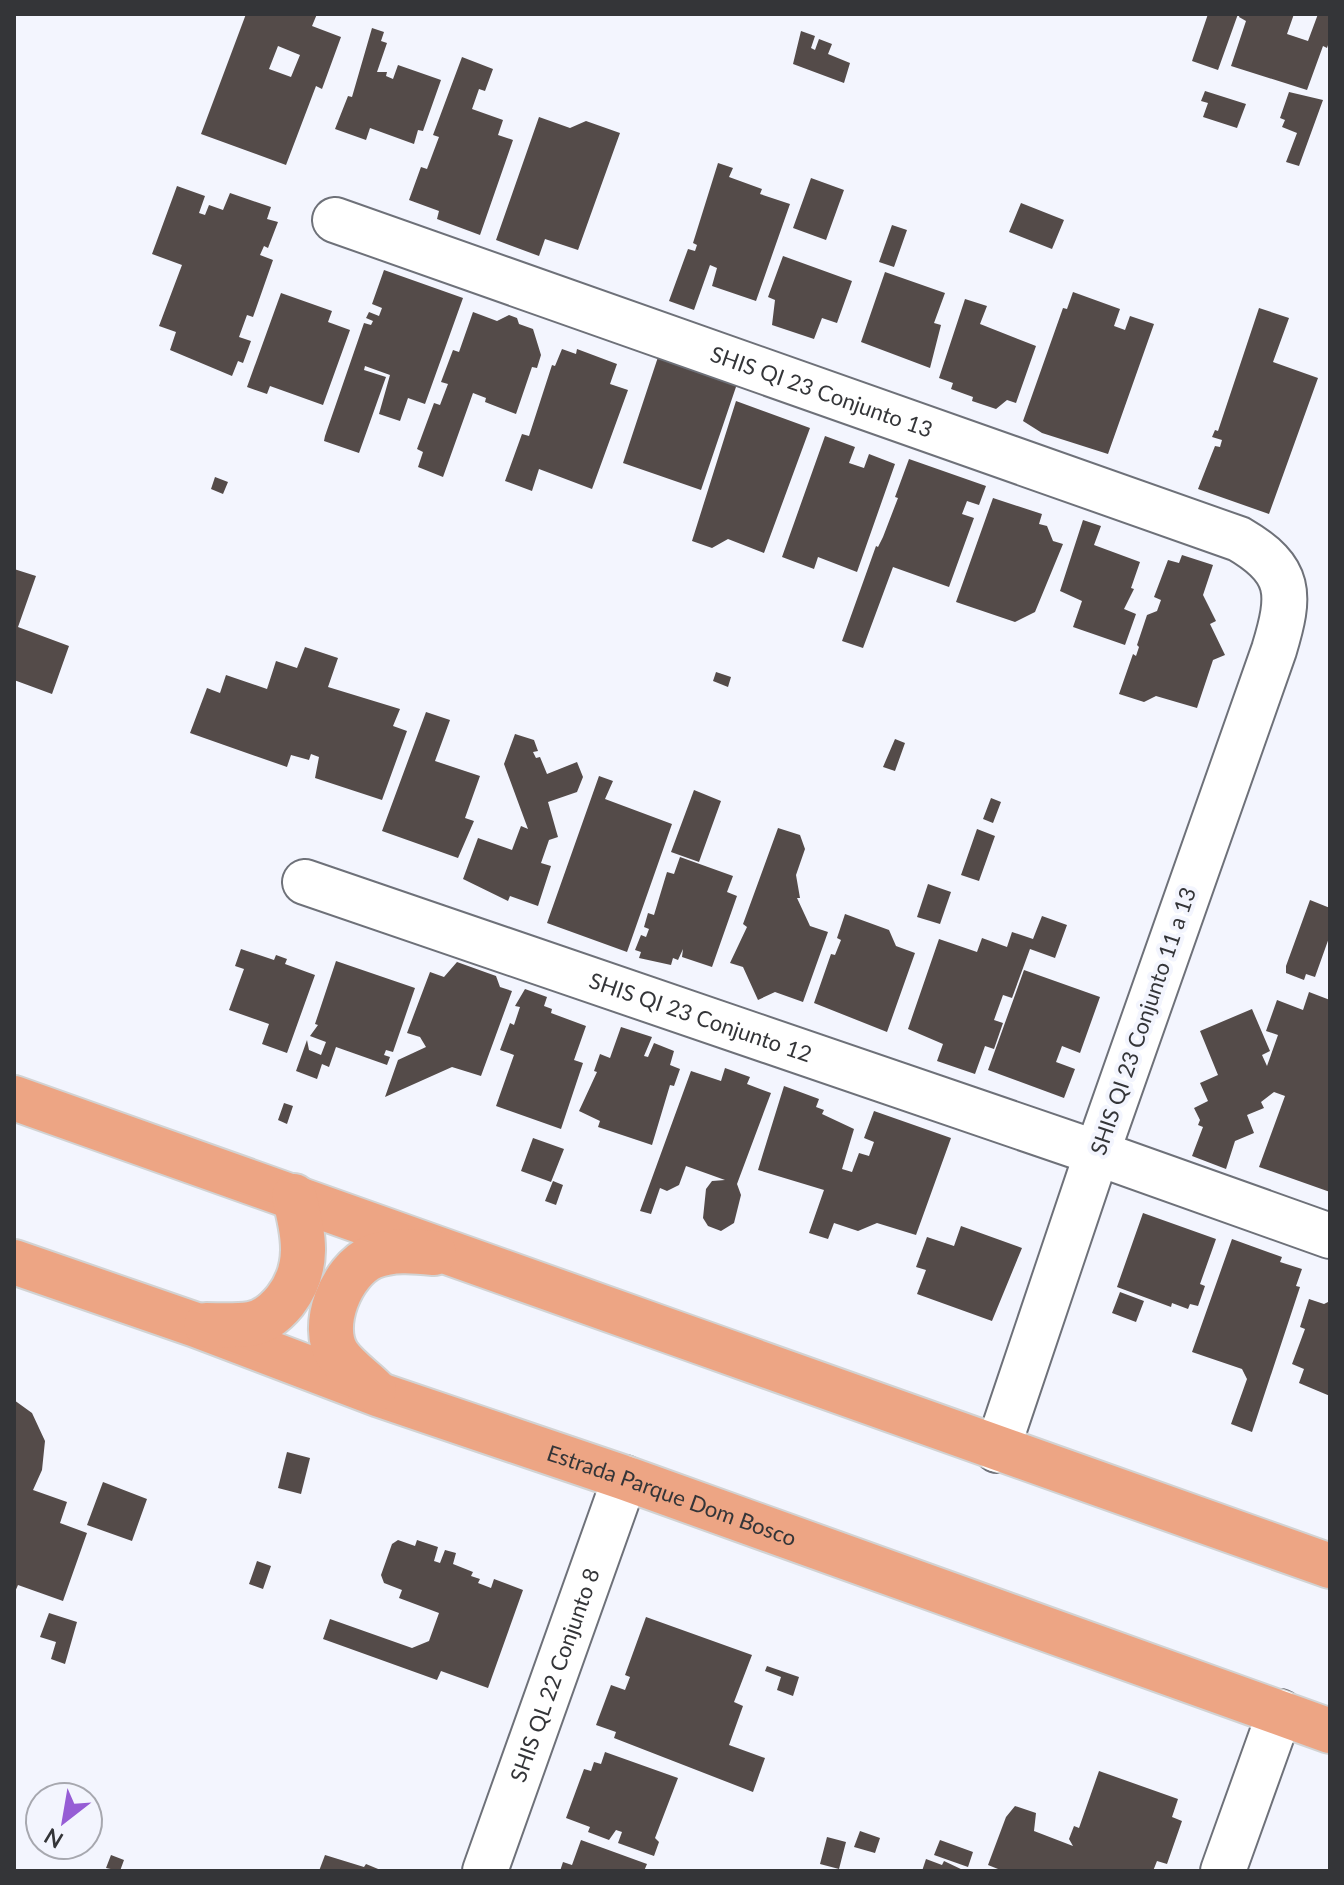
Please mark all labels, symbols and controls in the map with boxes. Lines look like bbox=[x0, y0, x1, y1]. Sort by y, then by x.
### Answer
street label: SHIS QI 23 Conjunto 13 bbox=[707, 340, 936, 443]
street label: SHIS QI 23 Conjunto 11 a 13 bbox=[1084, 884, 1201, 1158]
street label: SHIS QI 23 Conjunto 12 bbox=[586, 966, 815, 1067]
street label: Estrada Parque Dom Bosco bbox=[544, 1439, 800, 1551]
street label: SHIS QL 22 Conjunto 8 bbox=[504, 1564, 605, 1786]
north arrow bbox=[24, 1781, 104, 1861]
text: N bbox=[39, 1823, 68, 1855]

